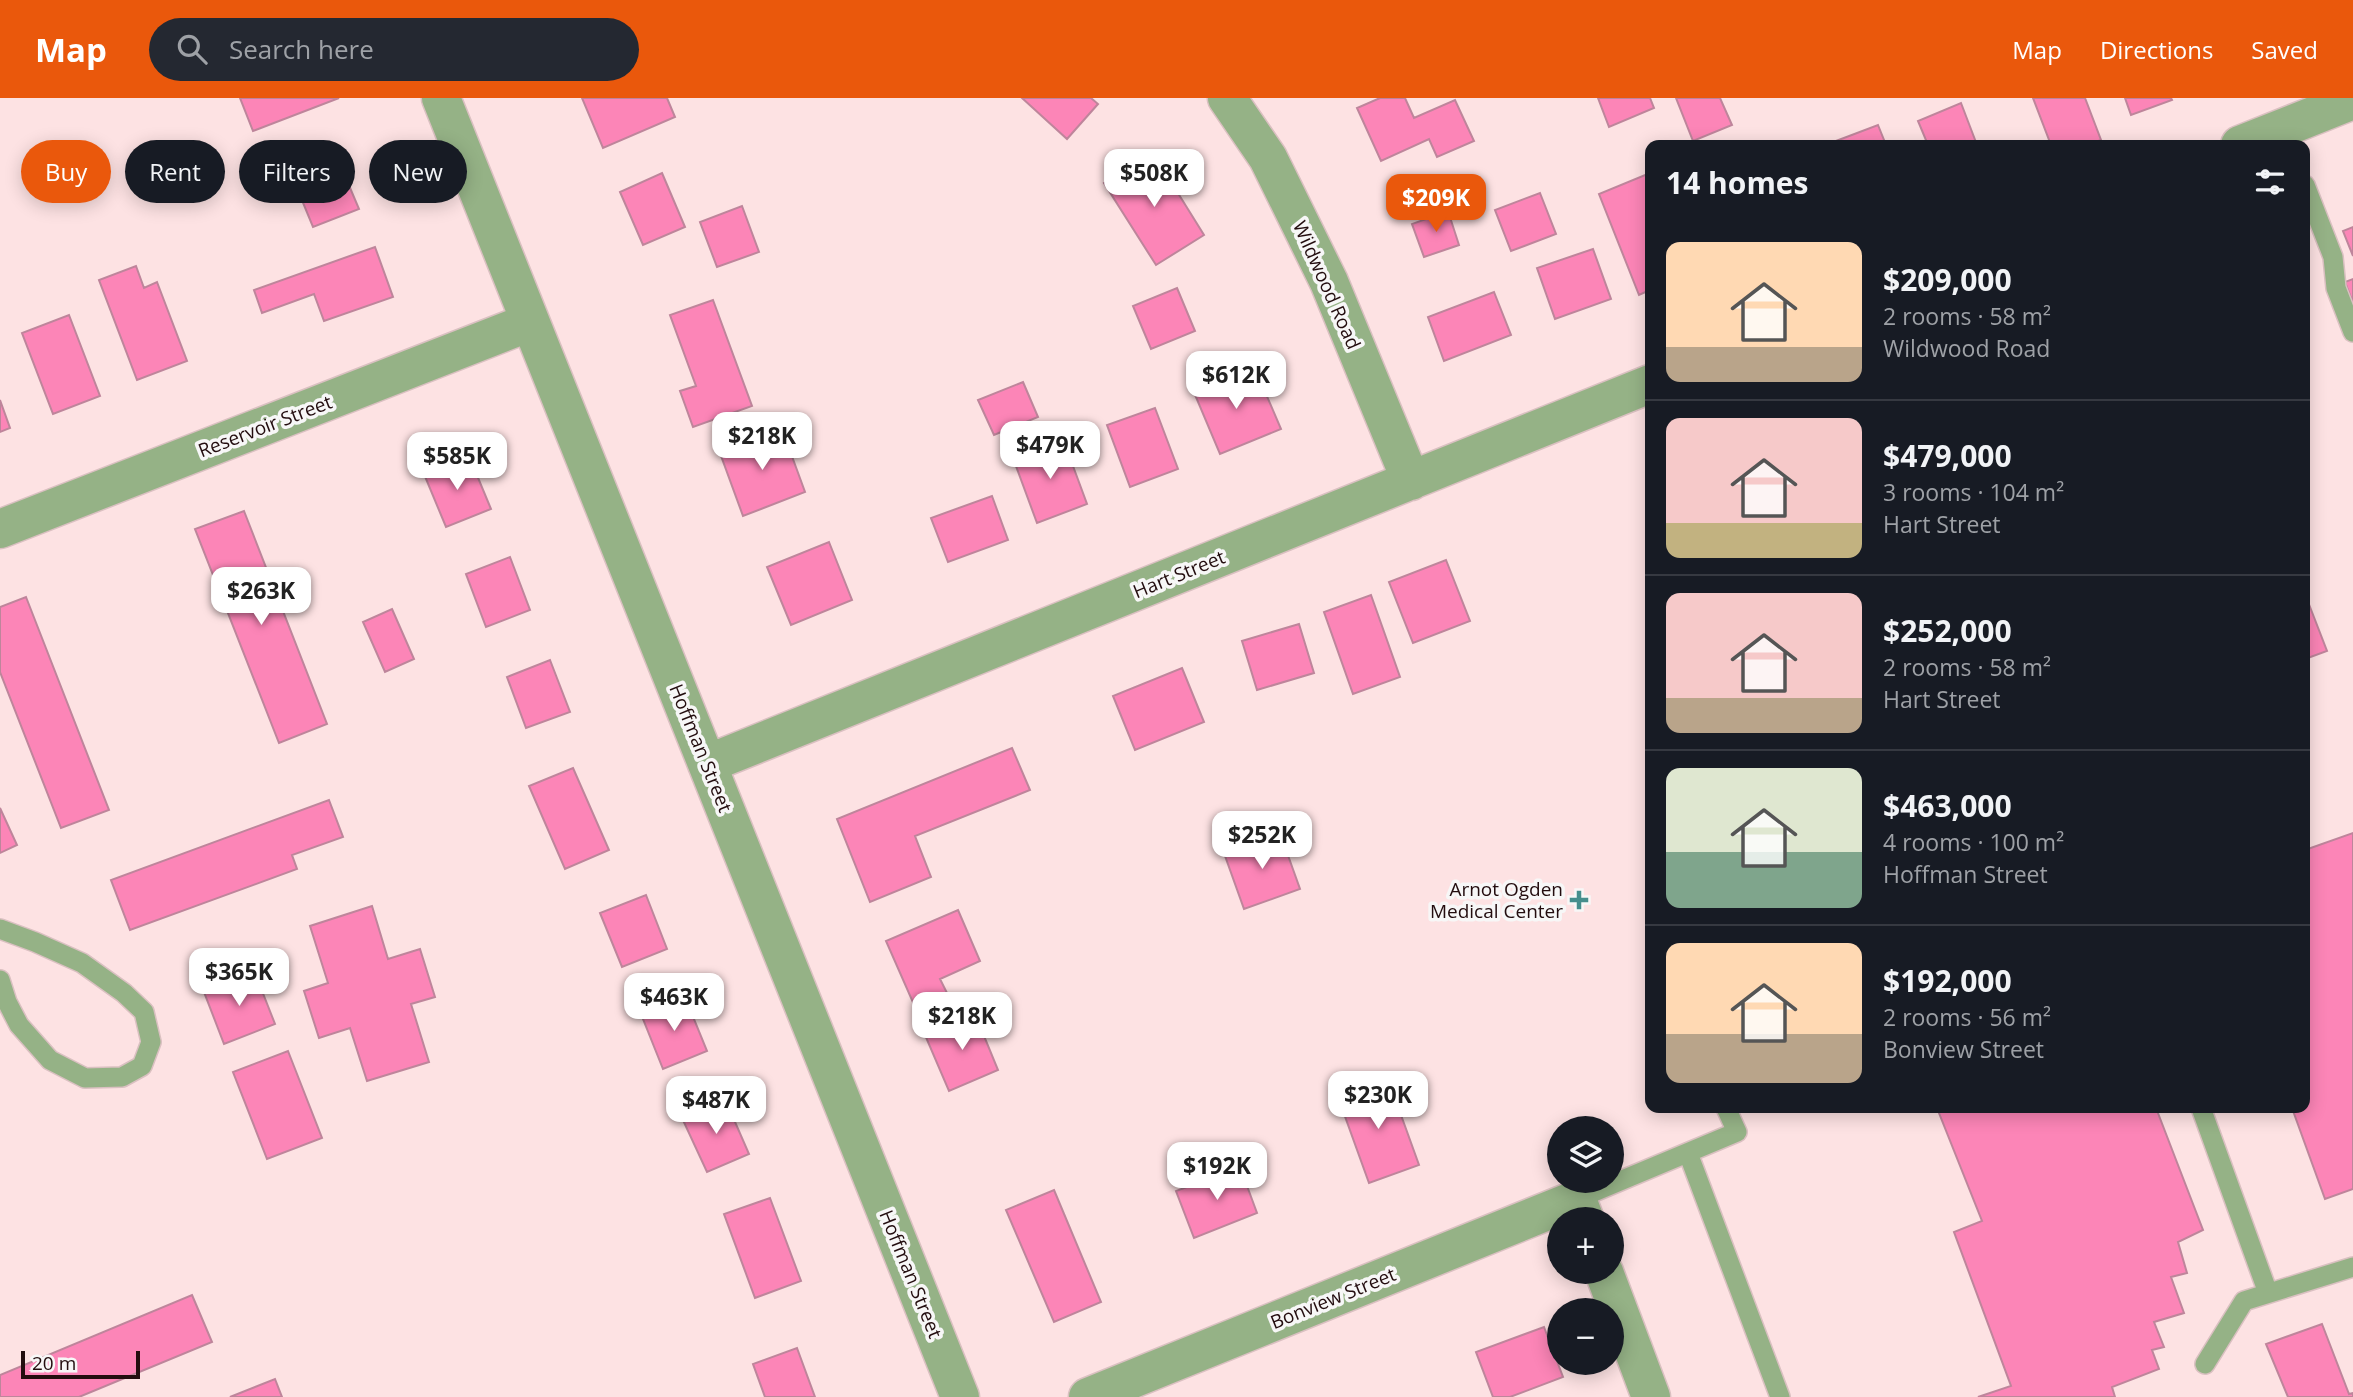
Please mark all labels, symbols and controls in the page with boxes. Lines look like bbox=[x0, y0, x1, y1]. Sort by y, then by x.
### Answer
search box bbox=[149, 18, 639, 81]
text: Map bbox=[35, 27, 107, 72]
icon: search bbox=[173, 30, 211, 68]
text: Search here bbox=[229, 31, 374, 67]
text: Map bbox=[2012, 33, 2062, 66]
text: Directions bbox=[2100, 33, 2213, 66]
text: Saved bbox=[2251, 33, 2318, 66]
chip: Buy bbox=[21, 140, 111, 203]
chip: Rent bbox=[125, 140, 225, 203]
chip: Filters bbox=[239, 140, 355, 203]
chip: New bbox=[369, 140, 467, 203]
pin: $508K bbox=[1105, 150, 1203, 209]
text: $508K bbox=[1120, 156, 1188, 188]
text: 14 homes bbox=[1666, 162, 1809, 203]
icon: filters bbox=[2251, 163, 2289, 201]
pin: $209K bbox=[1387, 174, 1485, 234]
text: $209K bbox=[1402, 181, 1470, 213]
street label: Wildwood Road bbox=[1287, 217, 1367, 353]
text: $209,000 bbox=[1883, 259, 2012, 300]
icon: home bbox=[1722, 270, 1806, 354]
text: 2 rooms · 58 m² bbox=[1883, 300, 2051, 332]
text: Wildwood Road bbox=[1883, 332, 2050, 364]
pin: $612K bbox=[1187, 352, 1285, 411]
text: $612K bbox=[1202, 358, 1270, 390]
street label: Reservoir Street bbox=[194, 388, 336, 463]
pin: $218K bbox=[713, 412, 811, 472]
text: $218K bbox=[728, 419, 796, 451]
pin: $479K bbox=[1001, 422, 1099, 481]
text: $479K bbox=[1016, 428, 1084, 460]
pin: $585K bbox=[408, 432, 506, 492]
text: $479,000 bbox=[1883, 435, 2012, 476]
text: $585K bbox=[423, 439, 491, 471]
icon: home bbox=[1722, 446, 1806, 530]
text: 3 rooms · 104 m² bbox=[1883, 476, 2064, 508]
text: Hart Street bbox=[1883, 508, 2001, 540]
street label: Hart Street bbox=[1129, 544, 1229, 604]
pin: $263K bbox=[212, 568, 310, 627]
text: $263K bbox=[227, 574, 295, 606]
text: $252,000 bbox=[1883, 610, 2012, 651]
icon: home bbox=[1722, 621, 1806, 705]
text: 2 rooms · 58 m² bbox=[1883, 651, 2051, 683]
street label: Hoffman Street bbox=[663, 680, 739, 816]
text: Hart Street bbox=[1883, 683, 2001, 715]
text: $463,000 bbox=[1883, 785, 2012, 826]
icon: home bbox=[1722, 796, 1806, 880]
pin: $252K bbox=[1213, 812, 1311, 871]
text: $252K bbox=[1228, 818, 1296, 850]
text: 4 rooms · 100 m² bbox=[1883, 826, 2064, 858]
text: Hoffman Street bbox=[1883, 858, 2048, 890]
place label: Arnot Ogden Medical Center bbox=[1430, 876, 1563, 924]
marker: Arnot Ogden Medical Center bbox=[1569, 890, 1589, 910]
pin: $365K bbox=[190, 948, 288, 1008]
text: $365K bbox=[205, 955, 273, 987]
text: $192,000 bbox=[1883, 960, 2012, 1001]
icon: home bbox=[1722, 971, 1806, 1055]
pin: $463K bbox=[625, 974, 723, 1033]
text: $463K bbox=[640, 980, 708, 1012]
pin: $218K bbox=[913, 992, 1011, 1052]
text: $218K bbox=[928, 999, 996, 1031]
text: 2 rooms · 56 m² bbox=[1883, 1001, 2051, 1033]
text: Bonview Street bbox=[1883, 1033, 2044, 1065]
pin: $230K bbox=[1329, 1072, 1427, 1131]
pin: $487K bbox=[667, 1076, 765, 1136]
text: $230K bbox=[1344, 1078, 1412, 1110]
text: $487K bbox=[682, 1083, 750, 1115]
map controls bbox=[1547, 1116, 1624, 1375]
button: layers bbox=[1547, 1116, 1624, 1193]
pin: $192K bbox=[1168, 1142, 1266, 1202]
text: $192K bbox=[1183, 1149, 1251, 1181]
street label: Hoffman Street bbox=[873, 1206, 949, 1342]
button: + bbox=[1547, 1207, 1624, 1284]
street label: Bonview Street bbox=[1266, 1261, 1400, 1335]
button: − bbox=[1547, 1298, 1624, 1375]
scale bar bbox=[21, 1348, 140, 1380]
text: 20 m bbox=[32, 1350, 76, 1376]

